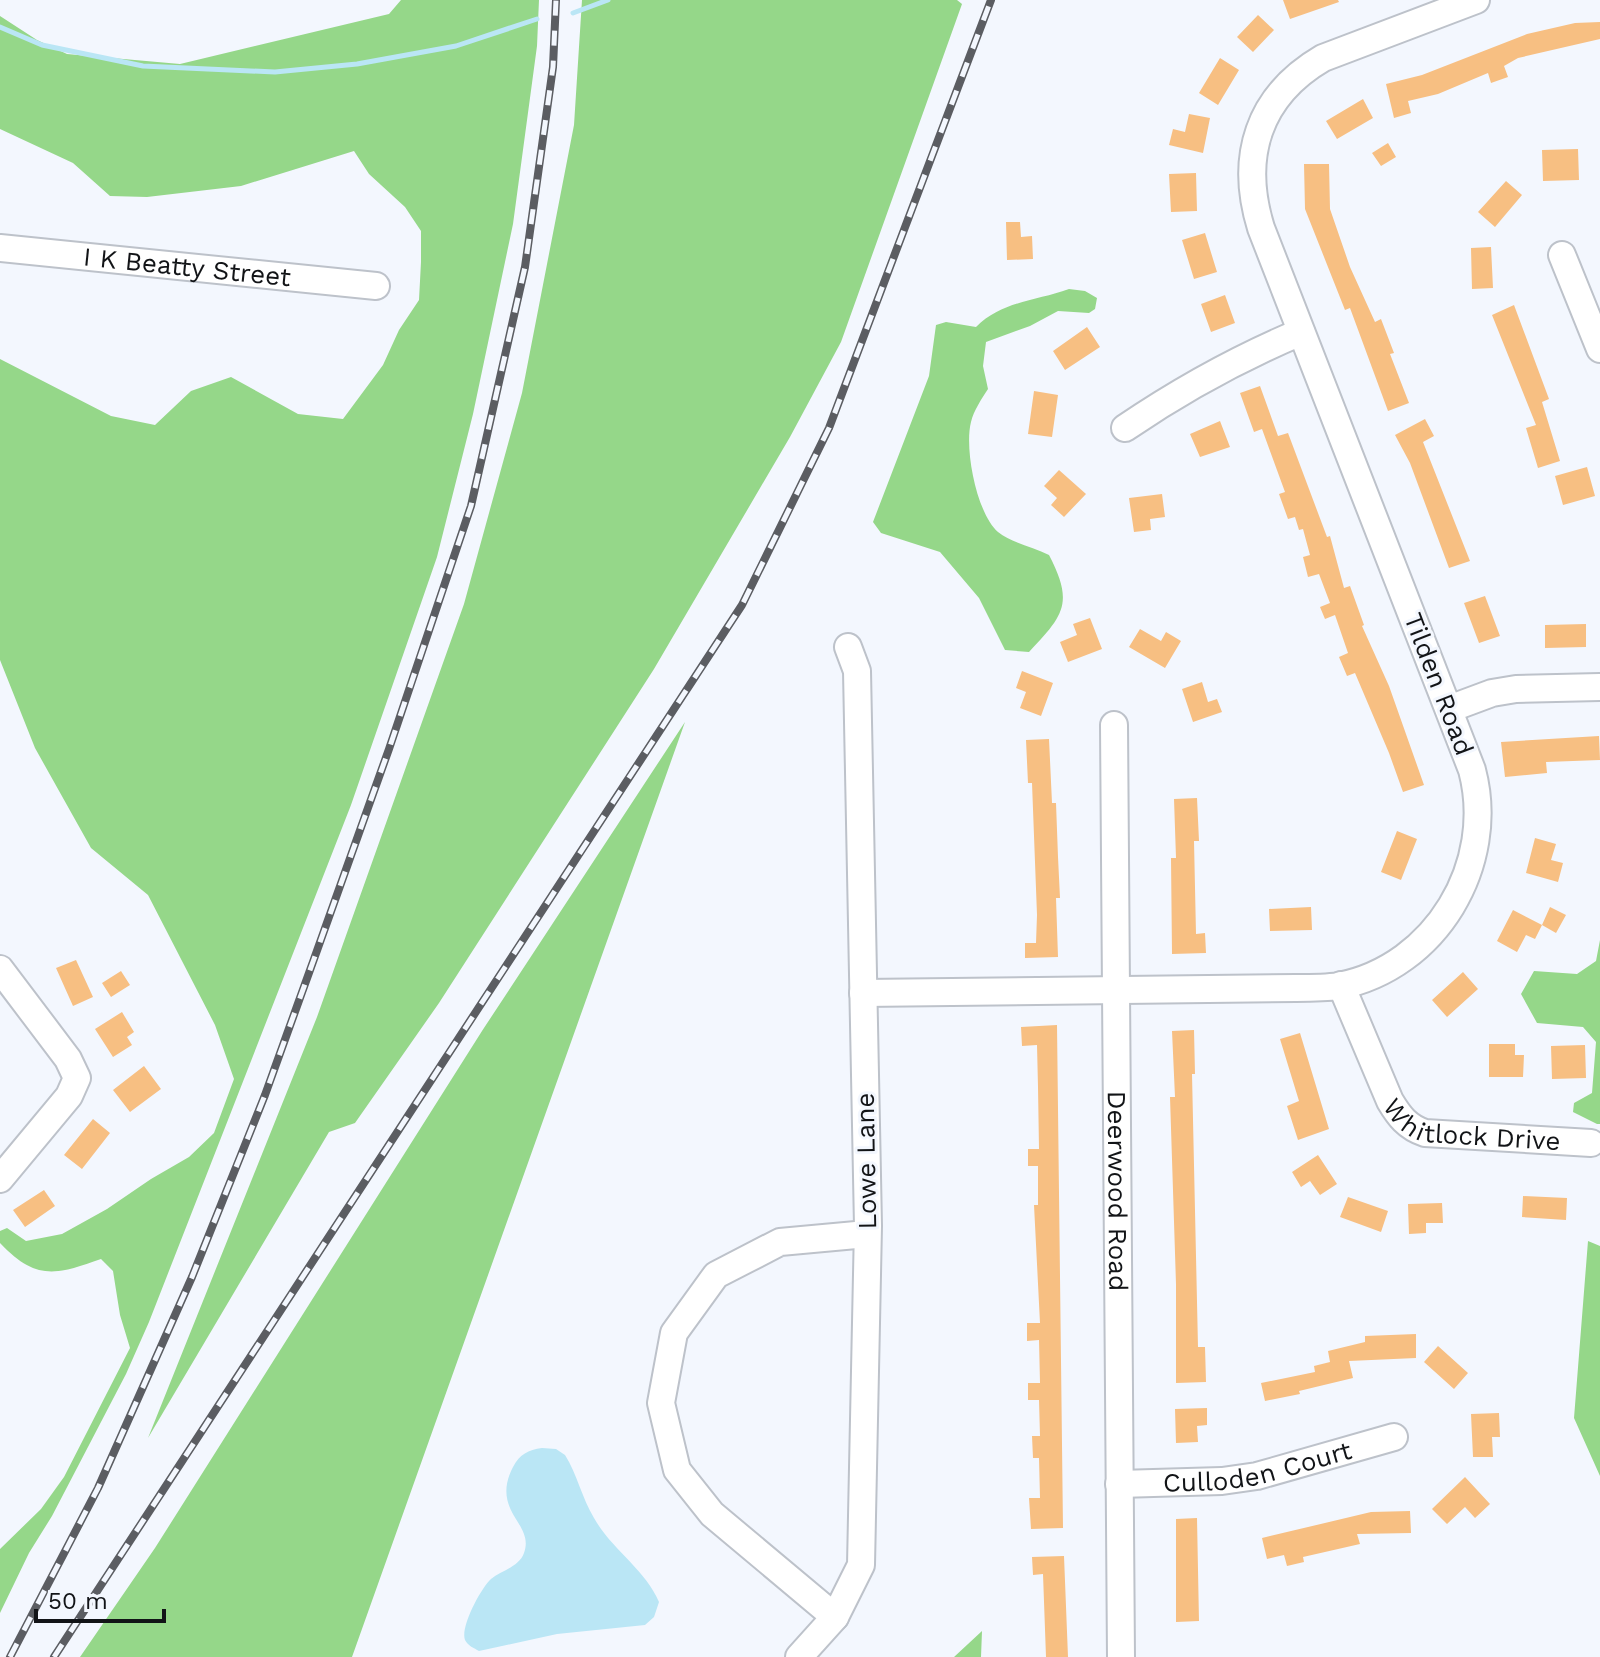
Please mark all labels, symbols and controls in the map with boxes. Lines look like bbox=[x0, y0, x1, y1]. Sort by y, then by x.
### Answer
street label: I K Beatty Street bbox=[82, 241, 292, 292]
street label: Tilden Road bbox=[1398, 609, 1480, 759]
street label: Deerwood Road bbox=[1102, 1091, 1133, 1291]
street label: Lowe Lane bbox=[850, 1092, 882, 1230]
street label: Whitlock Drive bbox=[1377, 1092, 1562, 1156]
street label: Culloden Court bbox=[1163, 1435, 1355, 1498]
scale bar bbox=[36, 1573, 164, 1623]
text: 50 m bbox=[48, 1587, 108, 1615]

